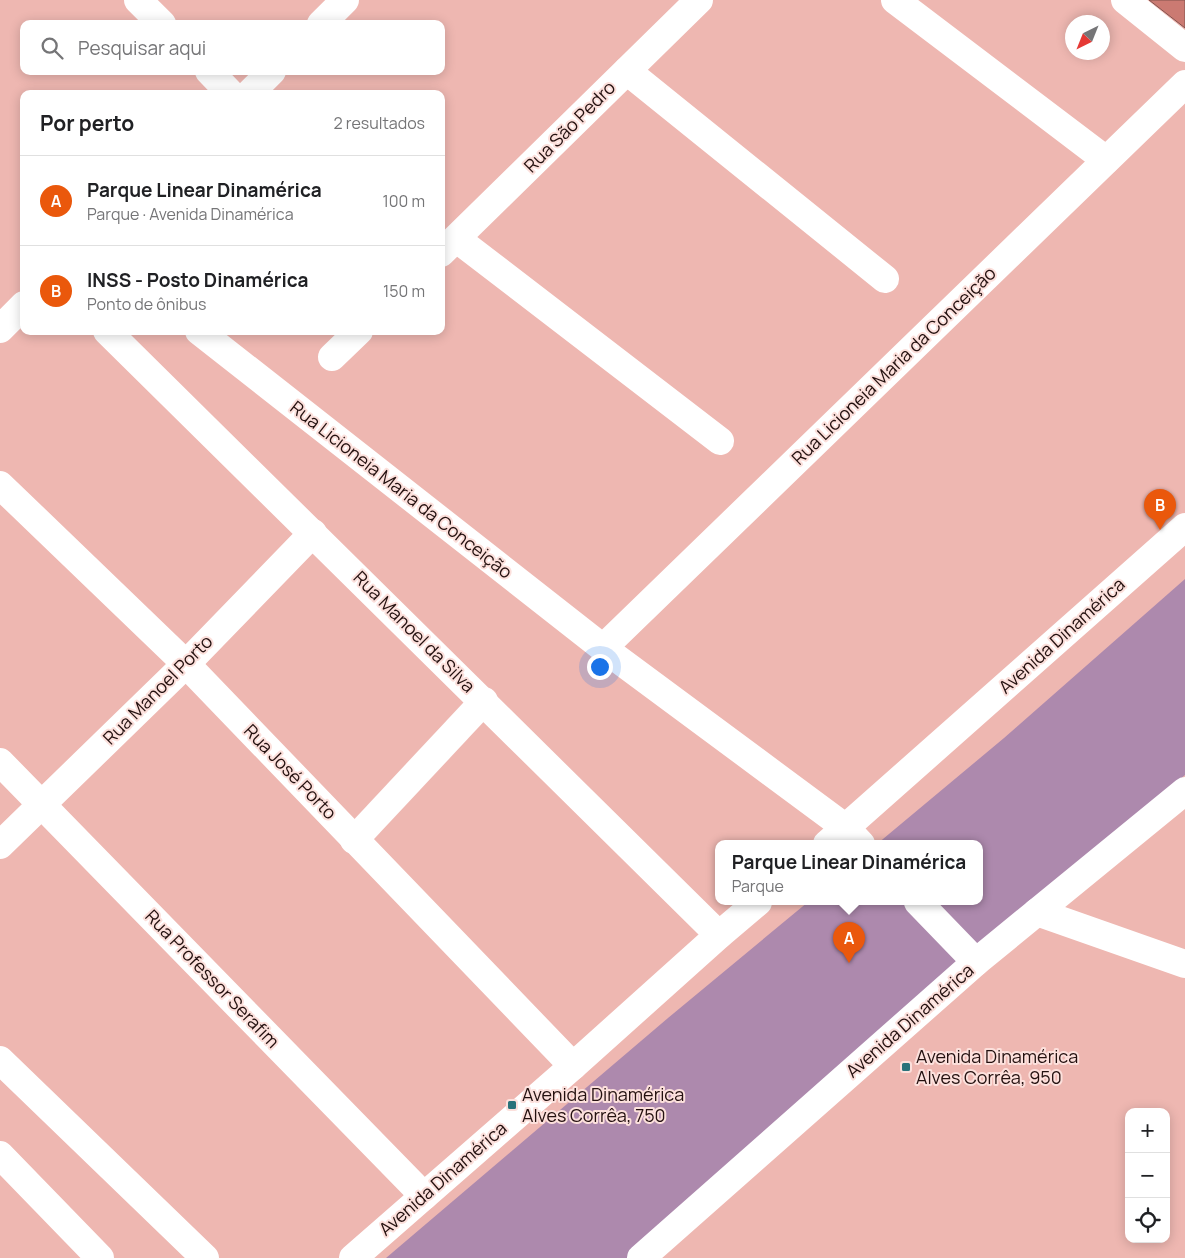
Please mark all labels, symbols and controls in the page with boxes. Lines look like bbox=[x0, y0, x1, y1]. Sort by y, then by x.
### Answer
north arrow bbox=[1065, 15, 1110, 60]
search box bbox=[20, 20, 445, 75]
icon: search bbox=[38, 34, 66, 62]
text: Pesquisar aqui bbox=[78, 35, 206, 61]
street label: Rua São Pedro bbox=[518, 75, 620, 177]
text: Por perto bbox=[40, 109, 134, 137]
text: 2 resultados bbox=[334, 112, 425, 134]
text: Parque Linear Dinamérica bbox=[87, 177, 322, 203]
text: A bbox=[51, 190, 61, 212]
text: 100 m bbox=[382, 190, 425, 212]
text: Parque · Avenida Dinamérica bbox=[87, 203, 294, 225]
street label: Rua Licioneia Maria da Conceição bbox=[786, 261, 1001, 470]
text: INSS - Posto Dinamérica bbox=[87, 267, 308, 293]
text: B bbox=[51, 280, 61, 302]
text: 150 m bbox=[383, 280, 425, 302]
text: Ponto de ônibus bbox=[87, 293, 206, 315]
street label: Rua Licioneia Maria da Conceição bbox=[286, 395, 517, 583]
pin: B bbox=[1144, 489, 1176, 530]
street label: Rua Manoel da Silva bbox=[349, 565, 481, 697]
street label: Avenida Dinamérica bbox=[993, 572, 1130, 698]
street label: Rua Manoel Porto bbox=[97, 629, 217, 749]
your location bbox=[587, 654, 613, 680]
street label: Rua José Porto bbox=[239, 719, 342, 824]
popup bbox=[715, 840, 983, 905]
text: Parque Linear Dinamérica bbox=[732, 849, 966, 875]
text: Parque bbox=[732, 875, 784, 897]
street label: Rua Professor Serafim bbox=[140, 904, 285, 1053]
pin: A bbox=[833, 922, 865, 963]
street label: Avenida Dinamérica bbox=[840, 958, 978, 1083]
place label: Avenida Dinamérica Alves Corrêa, 950 bbox=[916, 1044, 1078, 1089]
marker: Avenida Dinamérica Alves Corrêa, 950 bbox=[900, 1061, 912, 1073]
place label: Avenida Dinamérica Alves Corrêa, 750 bbox=[522, 1082, 684, 1127]
marker: Avenida Dinamérica Alves Corrêa, 750 bbox=[506, 1099, 518, 1111]
map controls bbox=[1125, 1108, 1170, 1243]
button: + bbox=[1125, 1108, 1170, 1153]
street label: Avenida Dinamérica bbox=[373, 1116, 511, 1241]
button: − bbox=[1125, 1153, 1170, 1198]
button: locate bbox=[1125, 1198, 1170, 1243]

